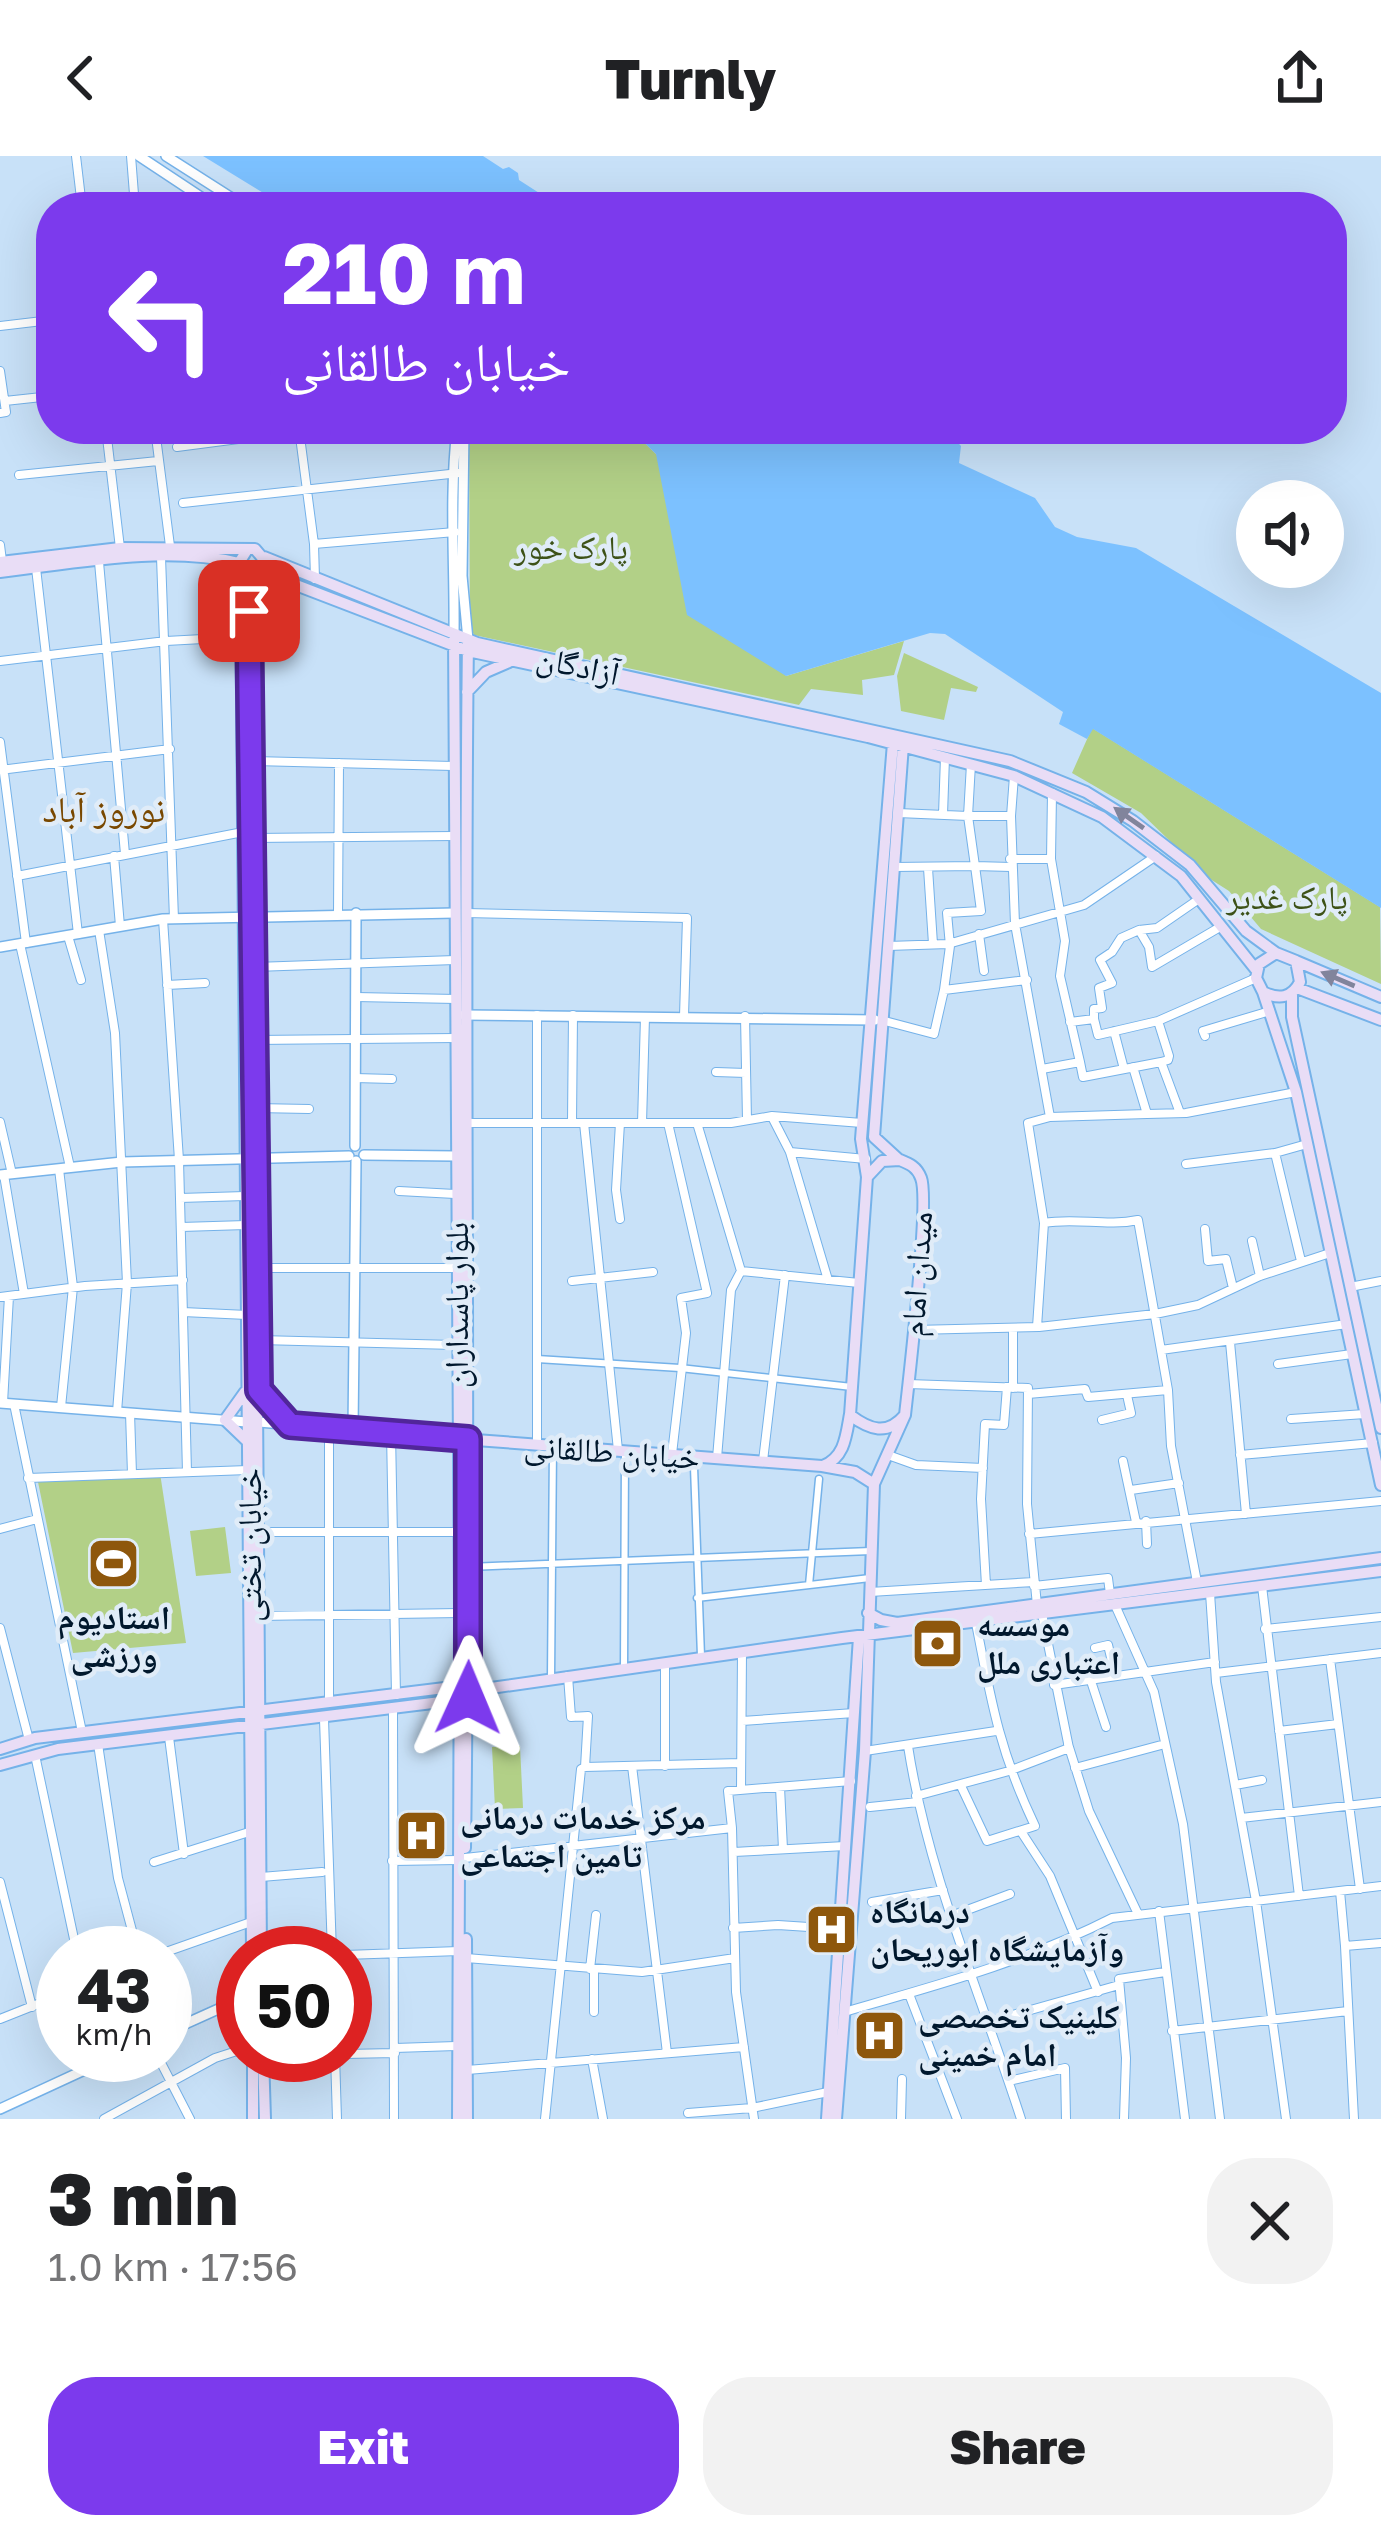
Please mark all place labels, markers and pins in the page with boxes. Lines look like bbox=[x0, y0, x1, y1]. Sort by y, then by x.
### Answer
pin bbox=[198, 560, 300, 662]
sports icon: استادیوم ورزشی bbox=[86, 1535, 142, 1591]
place label: استادیوم ورزشی bbox=[58, 1597, 170, 1676]
place label: موسسه اعتباری ملل bbox=[977, 1604, 1120, 1683]
bank icon: موسسه اعتباری ملل bbox=[910, 1615, 966, 1671]
place label: مرکز خدمات درمانی تامین اجتماعی bbox=[460, 1797, 706, 1876]
hospital icon: مرکز خدمات درمانی تامین اجتماعی bbox=[393, 1808, 449, 1864]
place label: درمانگاه وآزمایشگاه ابوریحان bbox=[870, 1891, 1124, 1969]
hospital icon: درمانگاه وآزمایشگاه ابوریحان bbox=[803, 1902, 859, 1958]
place label: کلینیک تخصصی امام خمینی bbox=[918, 1996, 1120, 2077]
hospital icon: کلینیک تخصصی امام خمینی bbox=[851, 2007, 907, 2063]

